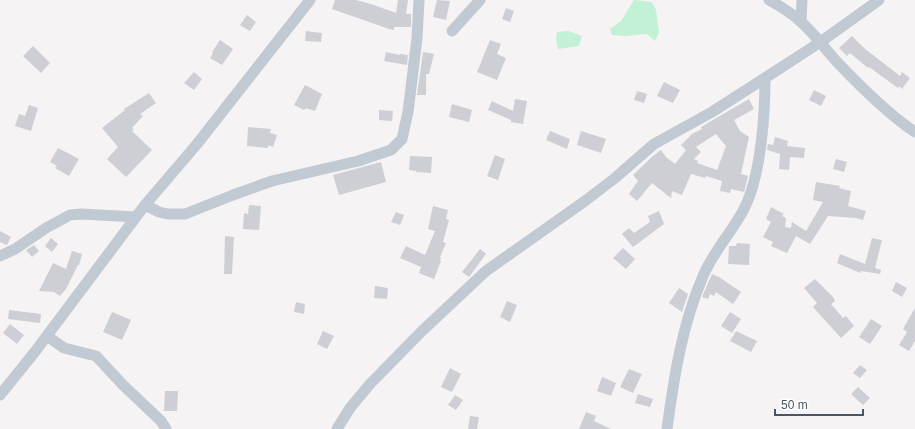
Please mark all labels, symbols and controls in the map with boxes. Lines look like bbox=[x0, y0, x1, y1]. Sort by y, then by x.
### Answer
scale bar bbox=[775, 391, 863, 417]
text: 50 m bbox=[781, 398, 808, 412]

